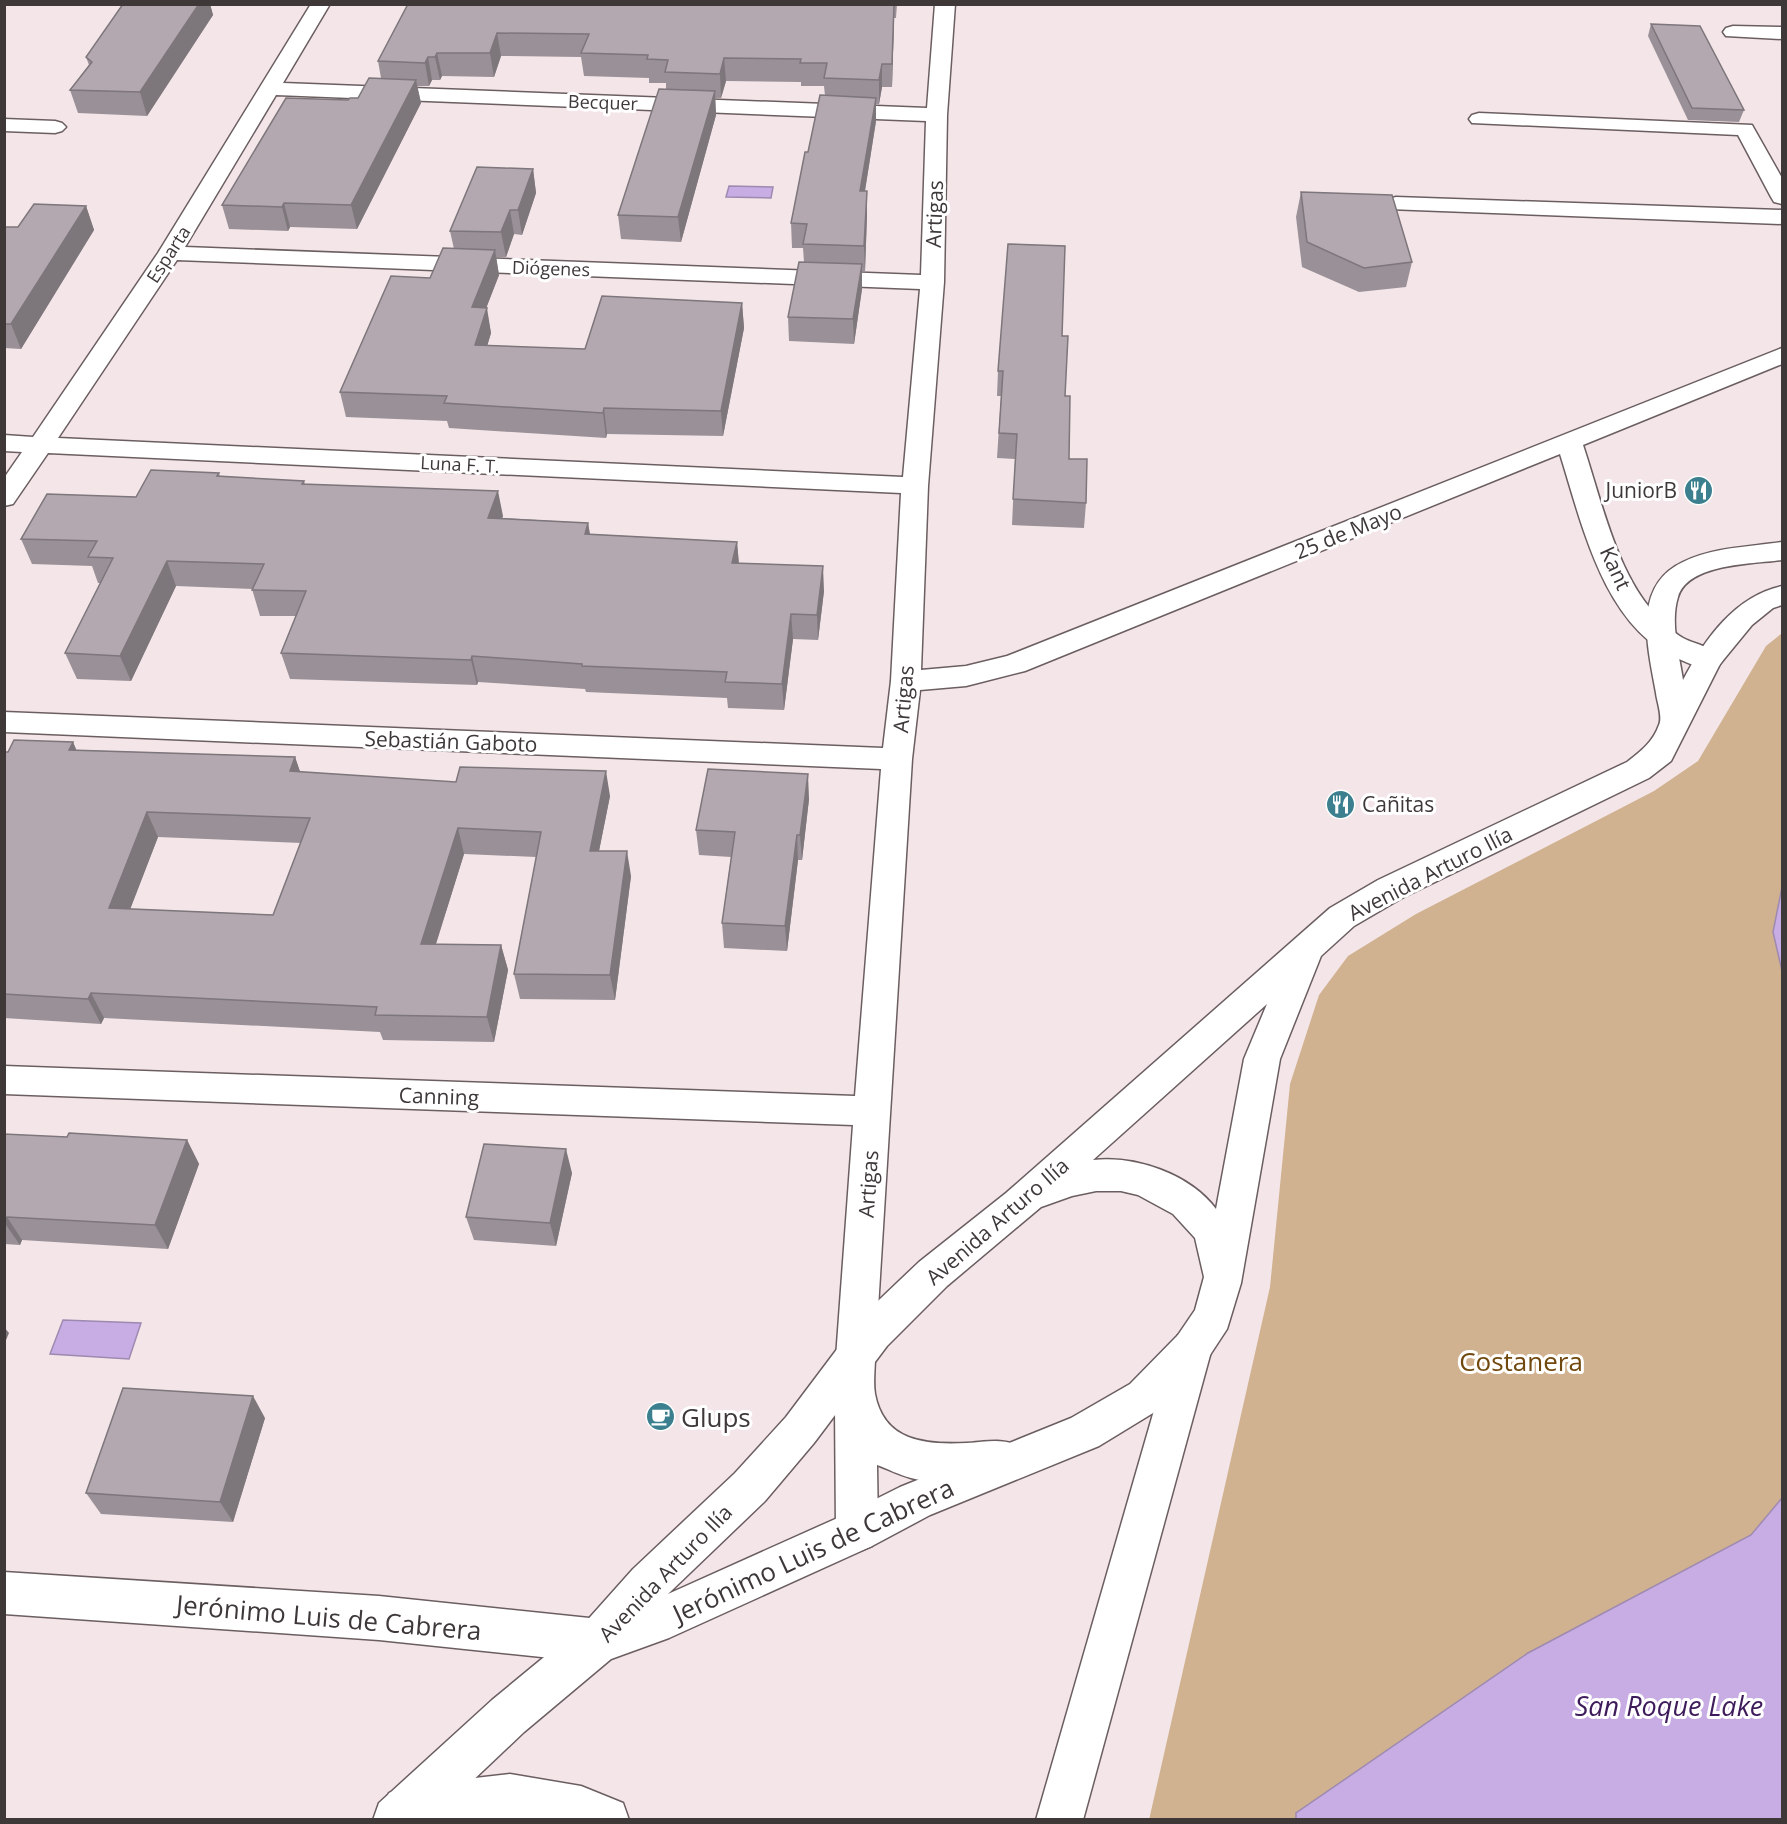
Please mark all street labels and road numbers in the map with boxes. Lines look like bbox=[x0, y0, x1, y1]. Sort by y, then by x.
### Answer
street label: Becquer bbox=[568, 89, 639, 115]
street label: Artigas bbox=[919, 180, 949, 248]
street label: Esparta bbox=[141, 221, 195, 287]
street label: Diógenes bbox=[512, 255, 590, 281]
street label: Luna F. T. bbox=[420, 450, 500, 478]
street label: 25 de Mayo bbox=[1290, 497, 1406, 565]
street label: Kant bbox=[1594, 542, 1638, 594]
street label: Artigas bbox=[886, 664, 920, 734]
street label: Sebastián Gaboto bbox=[364, 724, 538, 758]
street label: Avenida Arturo Ilía bbox=[1343, 819, 1517, 927]
street label: Canning bbox=[398, 1081, 480, 1111]
street label: Artigas bbox=[852, 1149, 884, 1219]
street label: Avenida Arturo Ilía bbox=[920, 1151, 1074, 1291]
street label: Jerónimo Luis de Cabrera bbox=[664, 1469, 959, 1632]
street label: Avenida Arturo Ilía bbox=[592, 1498, 738, 1648]
street label: Jerónimo Luis de Cabrera bbox=[172, 1585, 483, 1648]

